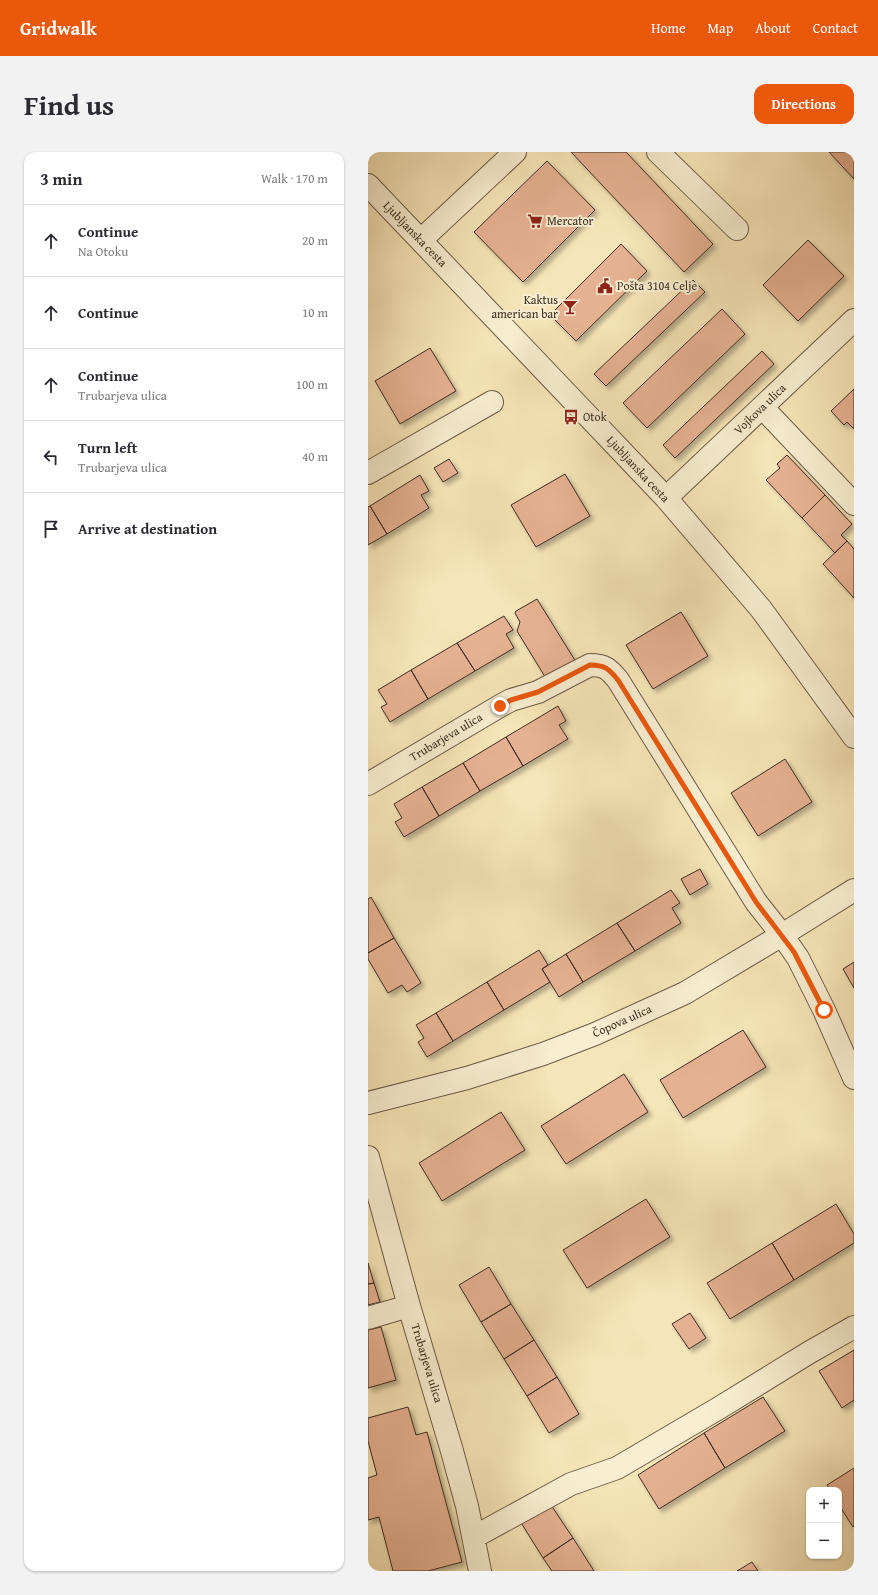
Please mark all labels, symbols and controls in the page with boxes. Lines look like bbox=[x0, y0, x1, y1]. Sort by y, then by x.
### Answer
text: Gridwalk bbox=[20, 14, 97, 42]
text: Home bbox=[651, 18, 686, 38]
text: Map bbox=[708, 18, 733, 38]
text: About bbox=[755, 18, 791, 38]
text: Contact bbox=[813, 18, 858, 38]
text: Find us bbox=[24, 84, 114, 125]
button: Directions bbox=[754, 84, 854, 124]
text: 3 min bbox=[40, 166, 82, 191]
text: Walk · 170 m bbox=[261, 169, 328, 188]
street label: Ljubljanska cesta bbox=[380, 197, 451, 271]
supermarket icon: Mercator bbox=[526, 212, 544, 230]
place label: Mercator bbox=[547, 212, 594, 229]
text: Continue bbox=[78, 221, 139, 242]
icon: ahead bbox=[40, 230, 62, 252]
text: 20 m bbox=[302, 231, 328, 250]
text: Na Otoku bbox=[78, 242, 128, 261]
public building icon: Pošta 3104 Celje bbox=[596, 277, 614, 295]
place label: Pošta 3104 Celje bbox=[617, 277, 697, 294]
place label: Kaktus american bar bbox=[491, 291, 558, 322]
bar icon: Kaktus american bar bbox=[561, 298, 579, 316]
icon: ahead bbox=[40, 302, 62, 324]
text: Continue bbox=[78, 302, 139, 323]
text: 10 m bbox=[302, 303, 328, 322]
text: Continue bbox=[78, 365, 139, 386]
icon: ahead bbox=[40, 374, 62, 396]
text: 100 m bbox=[296, 375, 328, 394]
street label: Vojkova ulica bbox=[730, 379, 790, 438]
text: Trubarjeva ulica bbox=[78, 386, 167, 405]
bus stop icon: Otok bbox=[562, 408, 580, 426]
place label: Otok bbox=[583, 408, 608, 425]
street label: Ljubljanska cesta bbox=[603, 432, 674, 506]
text: Turn left bbox=[78, 437, 137, 458]
icon: left bbox=[40, 446, 62, 468]
text: 40 m bbox=[302, 447, 328, 466]
text: Trubarjeva ulica bbox=[78, 458, 167, 477]
icon: arrive bbox=[40, 518, 62, 540]
text: Arrive at destination bbox=[78, 518, 217, 539]
route end bbox=[491, 697, 509, 715]
street label: Trubarjeva ulica bbox=[406, 708, 486, 765]
street label: Čopova ulica bbox=[589, 1000, 654, 1041]
route start bbox=[815, 1001, 833, 1019]
street label: Trubarjeva ulica bbox=[407, 1321, 448, 1405]
map controls bbox=[806, 1487, 842, 1559]
button: + bbox=[806, 1487, 842, 1523]
button: − bbox=[806, 1523, 842, 1559]

